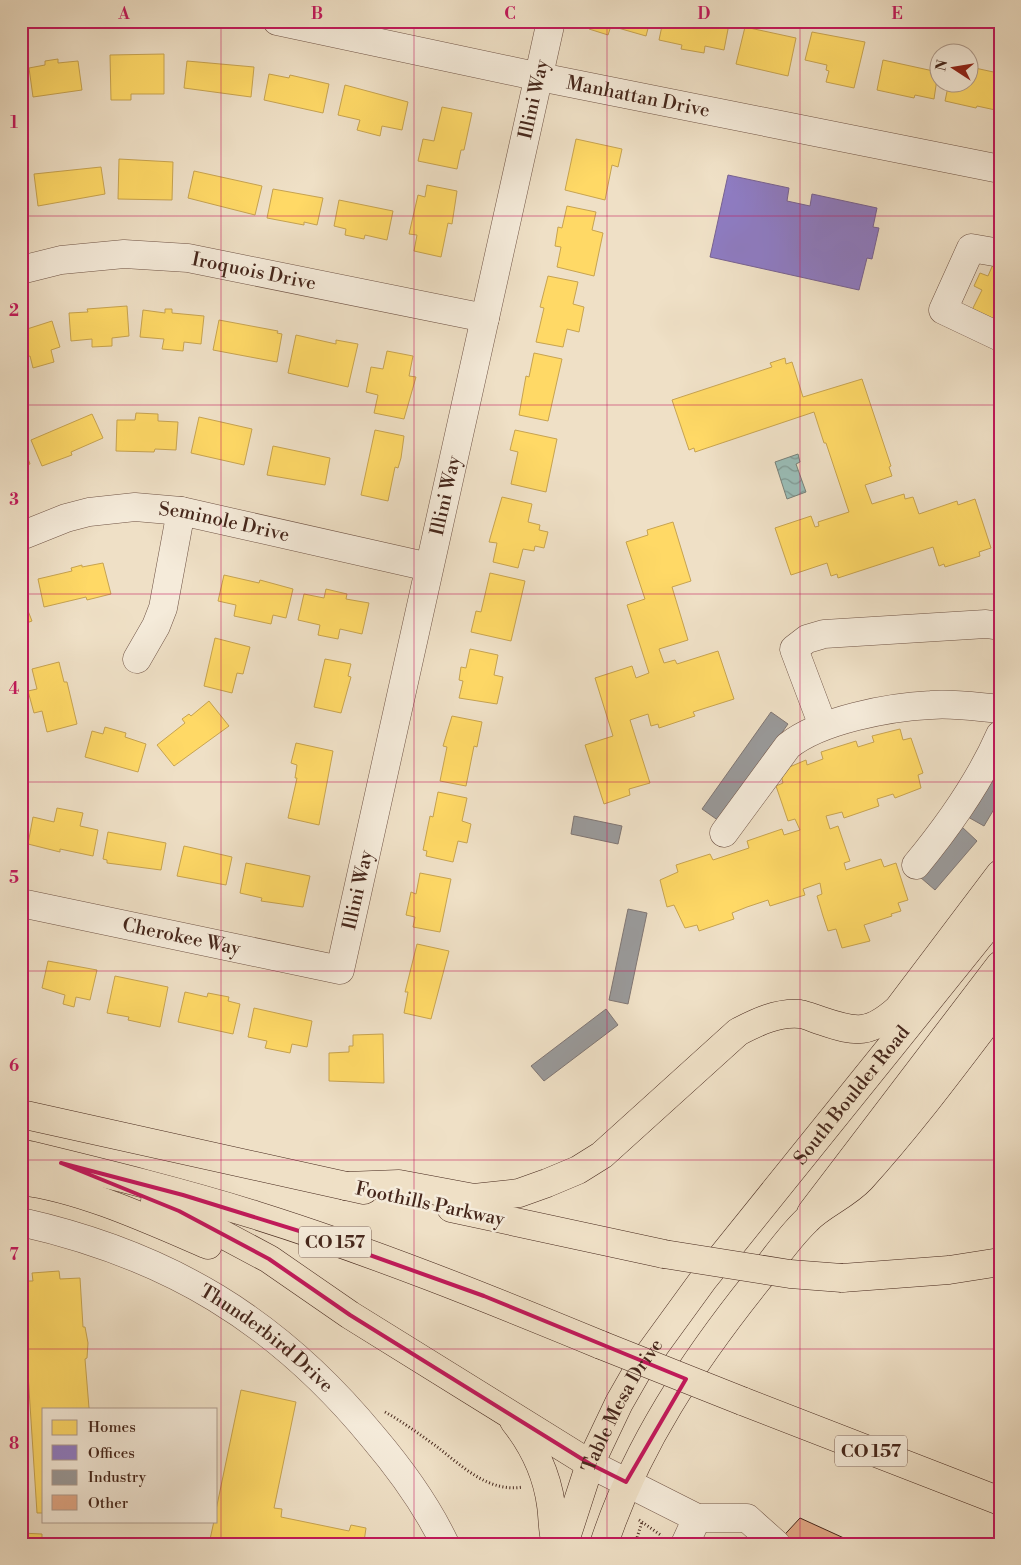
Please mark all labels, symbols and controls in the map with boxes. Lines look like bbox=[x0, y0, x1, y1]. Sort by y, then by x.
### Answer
text: A bbox=[117, 4, 130, 24]
text: B bbox=[311, 4, 323, 24]
text: C bbox=[504, 4, 516, 24]
text: D bbox=[698, 4, 711, 24]
text: E bbox=[891, 4, 903, 24]
north arrow bbox=[928, 42, 978, 92]
street label: Illini Way bbox=[513, 56, 554, 141]
text: N bbox=[932, 58, 952, 73]
street label: Manhattan Drive bbox=[564, 71, 712, 123]
text: 1 bbox=[10, 113, 18, 133]
street label: Iroquois Drive bbox=[190, 247, 318, 296]
text: 2 bbox=[9, 301, 19, 321]
street label: Illini Way bbox=[425, 453, 466, 538]
text: 3 bbox=[9, 490, 19, 510]
street label: Seminole Drive bbox=[158, 497, 292, 547]
text: 4 bbox=[9, 679, 20, 699]
street label: Illini Way bbox=[337, 847, 378, 932]
text: 5 bbox=[9, 868, 19, 888]
street label: Cherokee Way bbox=[120, 913, 244, 961]
street label: South Boulder Road bbox=[789, 1021, 915, 1170]
text: 6 bbox=[9, 1056, 19, 1076]
street label: Foothills Parkway bbox=[353, 1176, 507, 1232]
road number: CO 157 bbox=[299, 1226, 371, 1258]
text: 7 bbox=[9, 1245, 19, 1265]
street label: Thunderbird Drive bbox=[195, 1279, 339, 1398]
street label: Table Mesa Drive bbox=[576, 1334, 668, 1475]
legend bbox=[42, 1408, 218, 1522]
text: Homes bbox=[88, 1418, 136, 1437]
text: 8 bbox=[9, 1434, 19, 1454]
road number: CO 157 bbox=[835, 1435, 907, 1466]
text: Offices bbox=[88, 1444, 135, 1463]
text: Industry bbox=[88, 1468, 147, 1487]
text: Other bbox=[88, 1494, 129, 1513]

